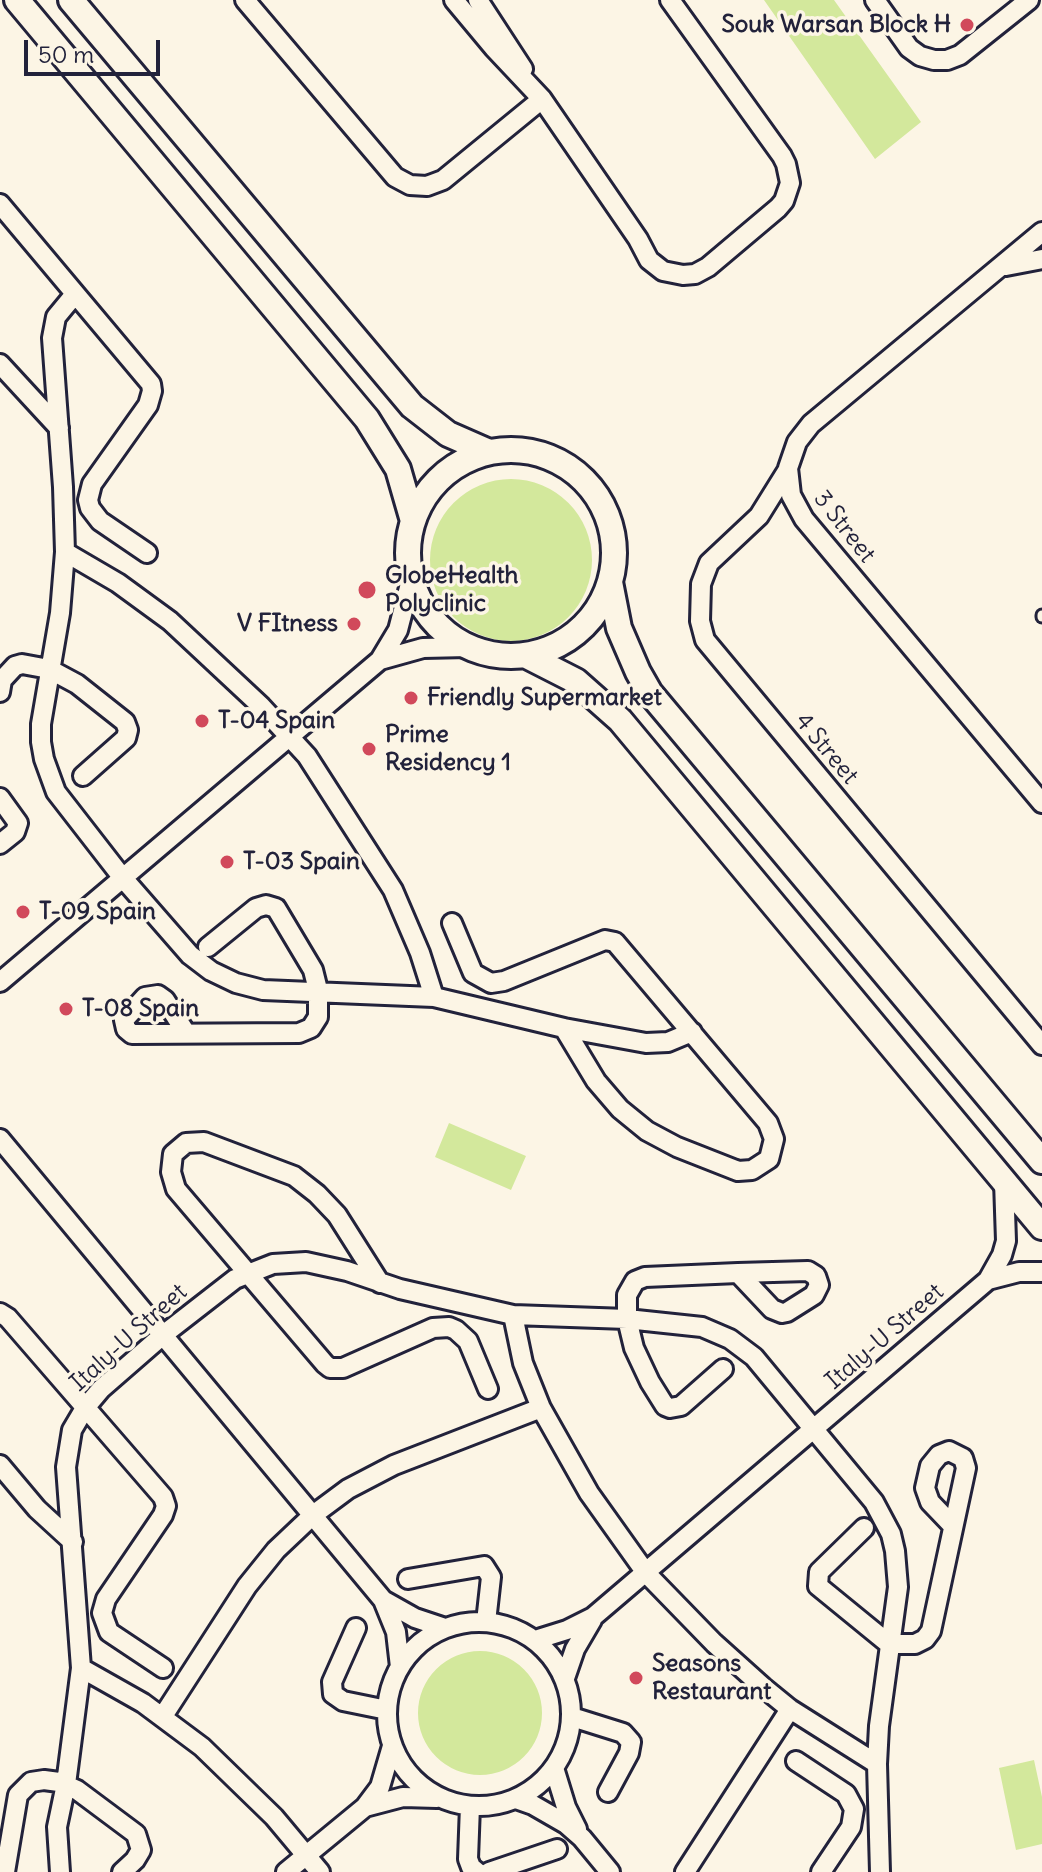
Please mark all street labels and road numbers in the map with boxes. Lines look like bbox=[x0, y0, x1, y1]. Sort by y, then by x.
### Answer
street label: 3 Street bbox=[807, 485, 881, 569]
street label: 4 Street bbox=[788, 708, 864, 790]
street label: Italy-U Street bbox=[65, 1278, 193, 1398]
street label: Italy-U Street bbox=[820, 1278, 950, 1396]

